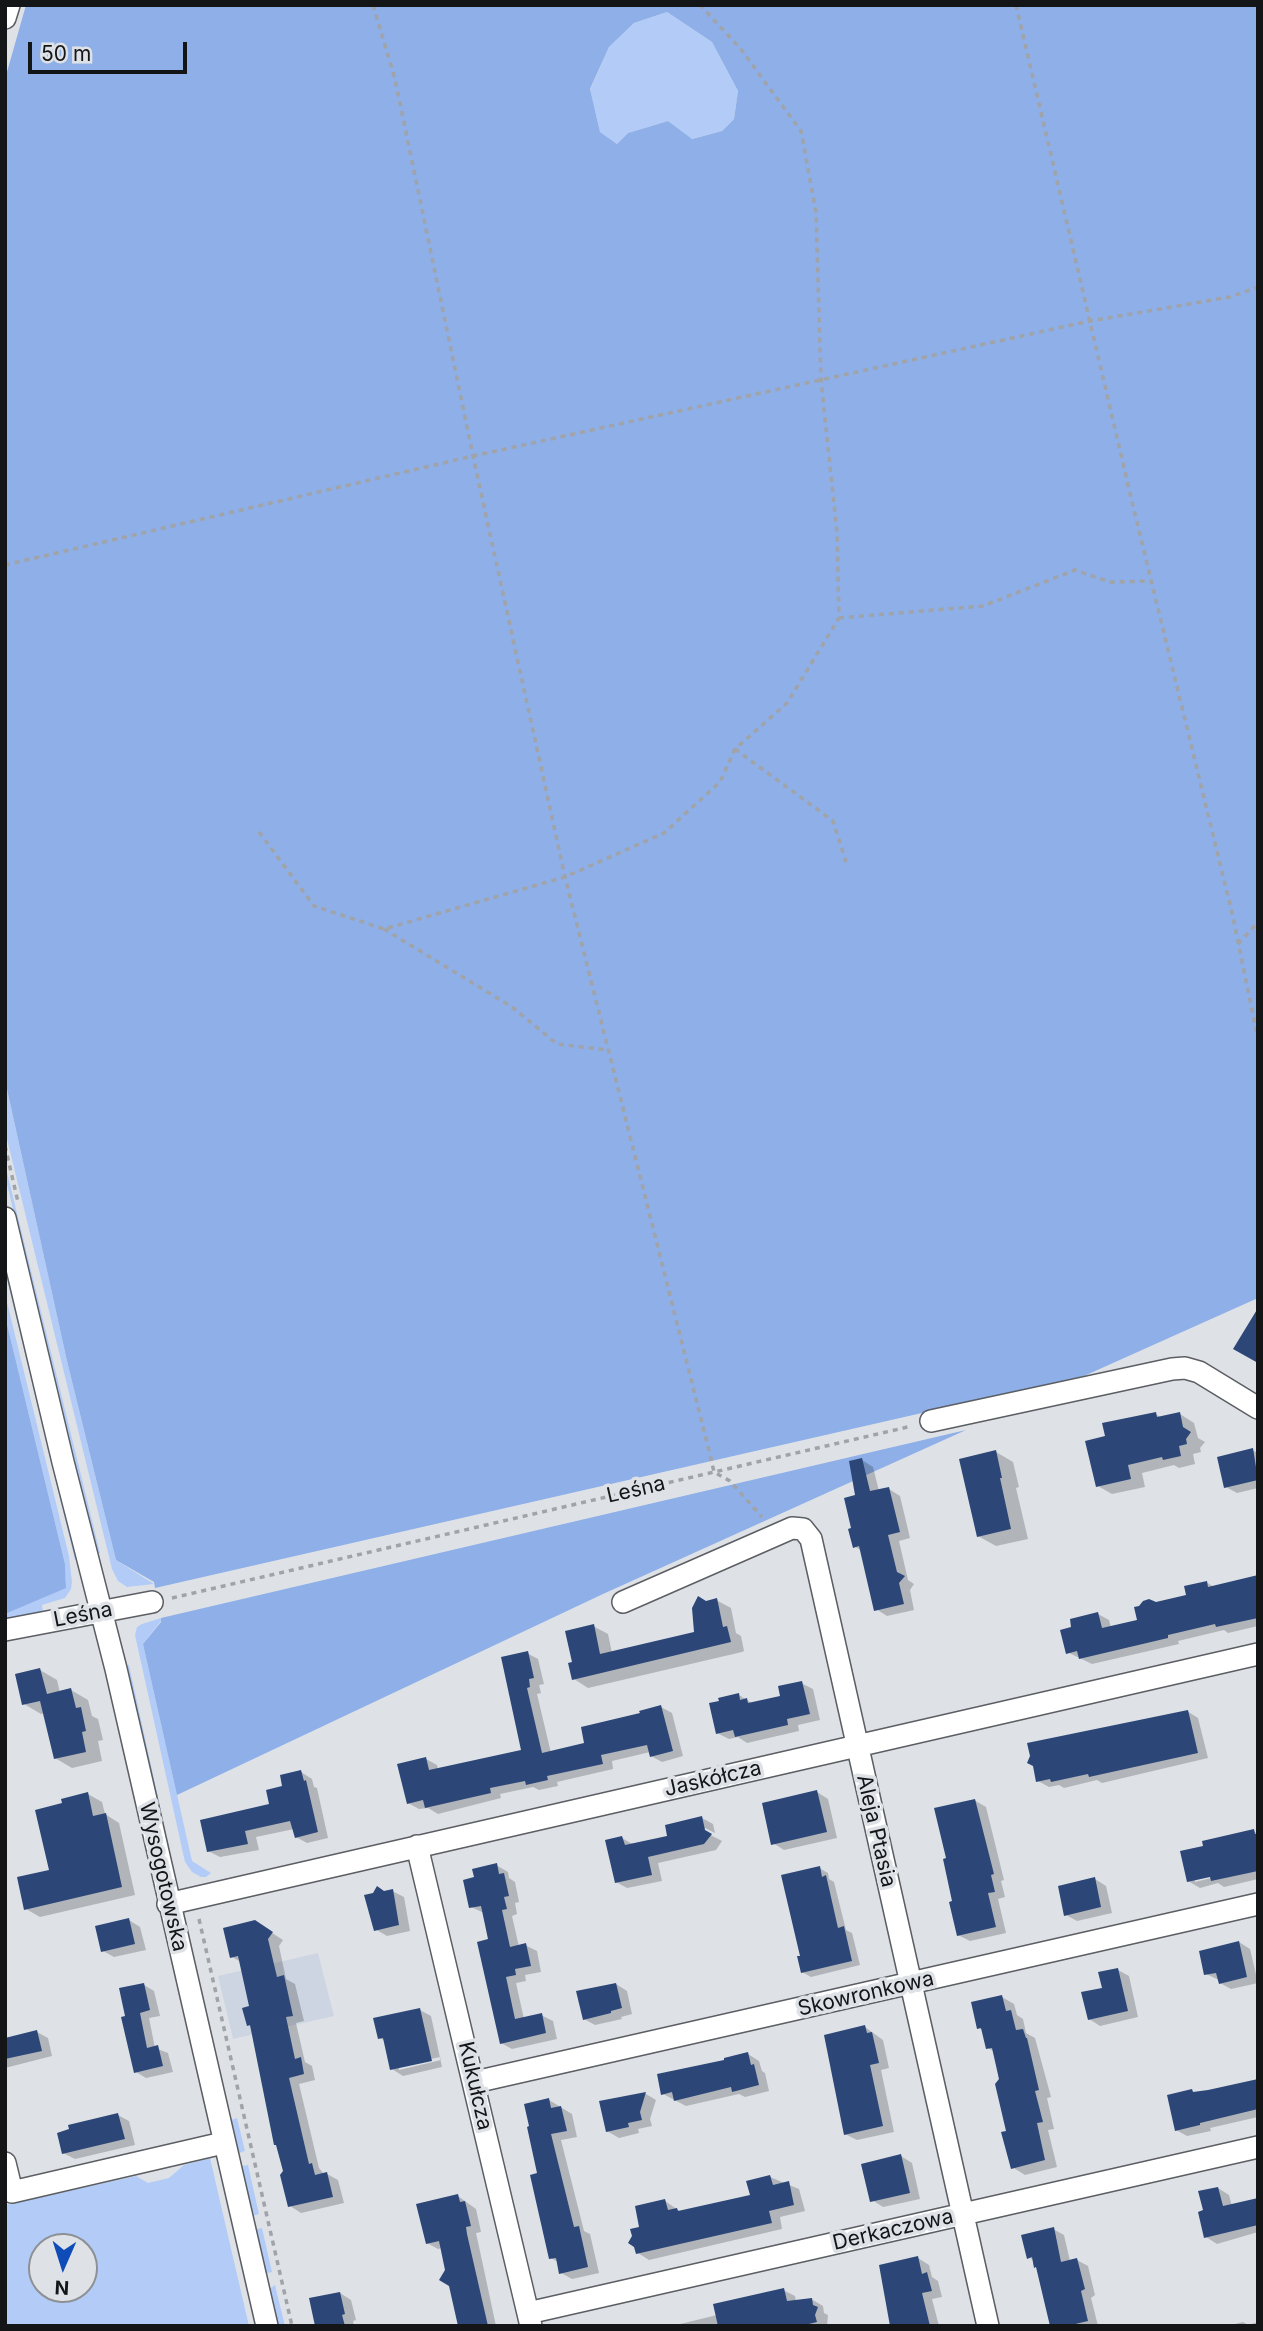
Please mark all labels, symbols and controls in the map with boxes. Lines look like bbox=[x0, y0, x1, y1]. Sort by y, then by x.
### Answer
scale bar bbox=[32, 28, 191, 72]
text: 50 m bbox=[41, 41, 91, 66]
street label: Leśna bbox=[604, 1471, 668, 1509]
street label: Leśna bbox=[51, 1597, 115, 1633]
street label: Jaskółcza bbox=[662, 1756, 764, 1802]
street label: Aleja Ptasia bbox=[851, 1772, 901, 1890]
street label: Wysogotowska bbox=[134, 1800, 192, 1954]
street label: Skowronkowa bbox=[796, 1966, 936, 2022]
street label: Kukułcza bbox=[453, 2039, 497, 2133]
street label: Derkaczowa bbox=[830, 2204, 956, 2256]
north arrow bbox=[28, 2233, 98, 2303]
text: N bbox=[54, 2276, 70, 2299]

